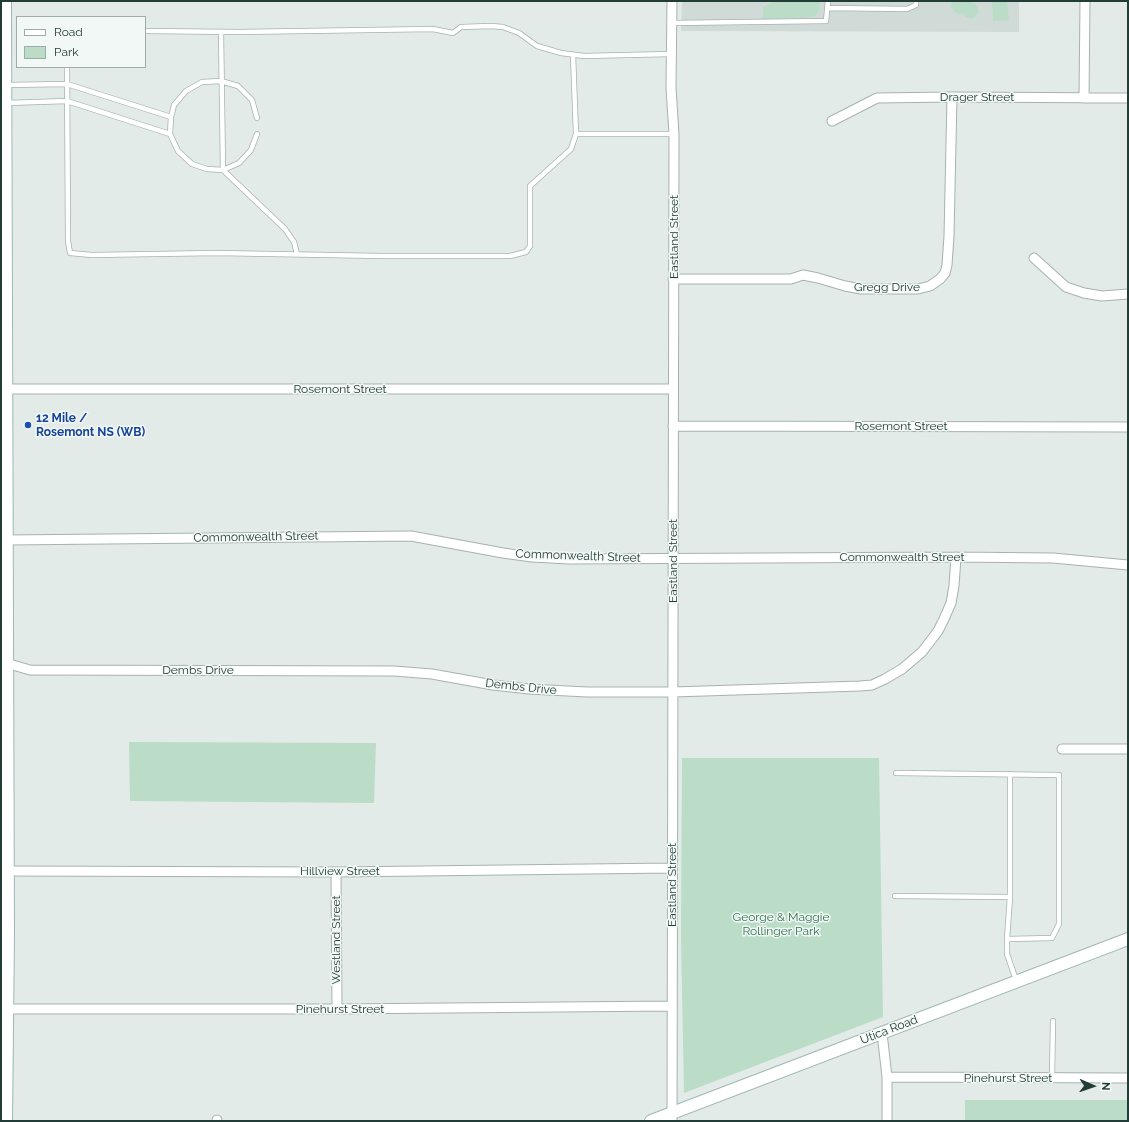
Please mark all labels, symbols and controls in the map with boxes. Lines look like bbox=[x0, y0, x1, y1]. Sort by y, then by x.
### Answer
legend bbox=[16, 16, 146, 68]
text: Road bbox=[54, 25, 83, 39]
text: Park bbox=[54, 45, 79, 59]
street label: Drager Street bbox=[940, 90, 1014, 104]
street label: Eastland Street bbox=[667, 195, 681, 279]
street label: Gregg Drive bbox=[854, 280, 920, 294]
street label: Rosemont Street bbox=[293, 382, 387, 396]
place label: 12 Mile / Rosemont NS (WB) bbox=[36, 411, 145, 439]
street label: Rosemont Street bbox=[854, 419, 948, 433]
marker: 12 Mile / Rosemont NS (WB) bbox=[23, 420, 33, 430]
street label: Eastland Street bbox=[666, 519, 680, 603]
street label: Commonwealth Street bbox=[193, 529, 319, 545]
street label: Commonwealth Street bbox=[515, 547, 641, 565]
street label: Commonwealth Street bbox=[839, 550, 965, 564]
street label: Dembs Drive bbox=[162, 663, 234, 677]
street label: Dembs Drive bbox=[485, 676, 557, 698]
street label: Eastland Street bbox=[665, 843, 679, 927]
street label: Hillview Street bbox=[300, 864, 380, 878]
street label: Westland Street bbox=[329, 895, 343, 985]
park label: George & Maggie Rollinger Park bbox=[733, 910, 829, 938]
street label: Pinehurst Street bbox=[296, 1002, 384, 1016]
street label: Utica Road bbox=[858, 1012, 920, 1048]
north arrow bbox=[1073, 1066, 1113, 1106]
street label: Pinehurst Street bbox=[964, 1071, 1052, 1085]
text: N bbox=[1099, 1082, 1112, 1091]

